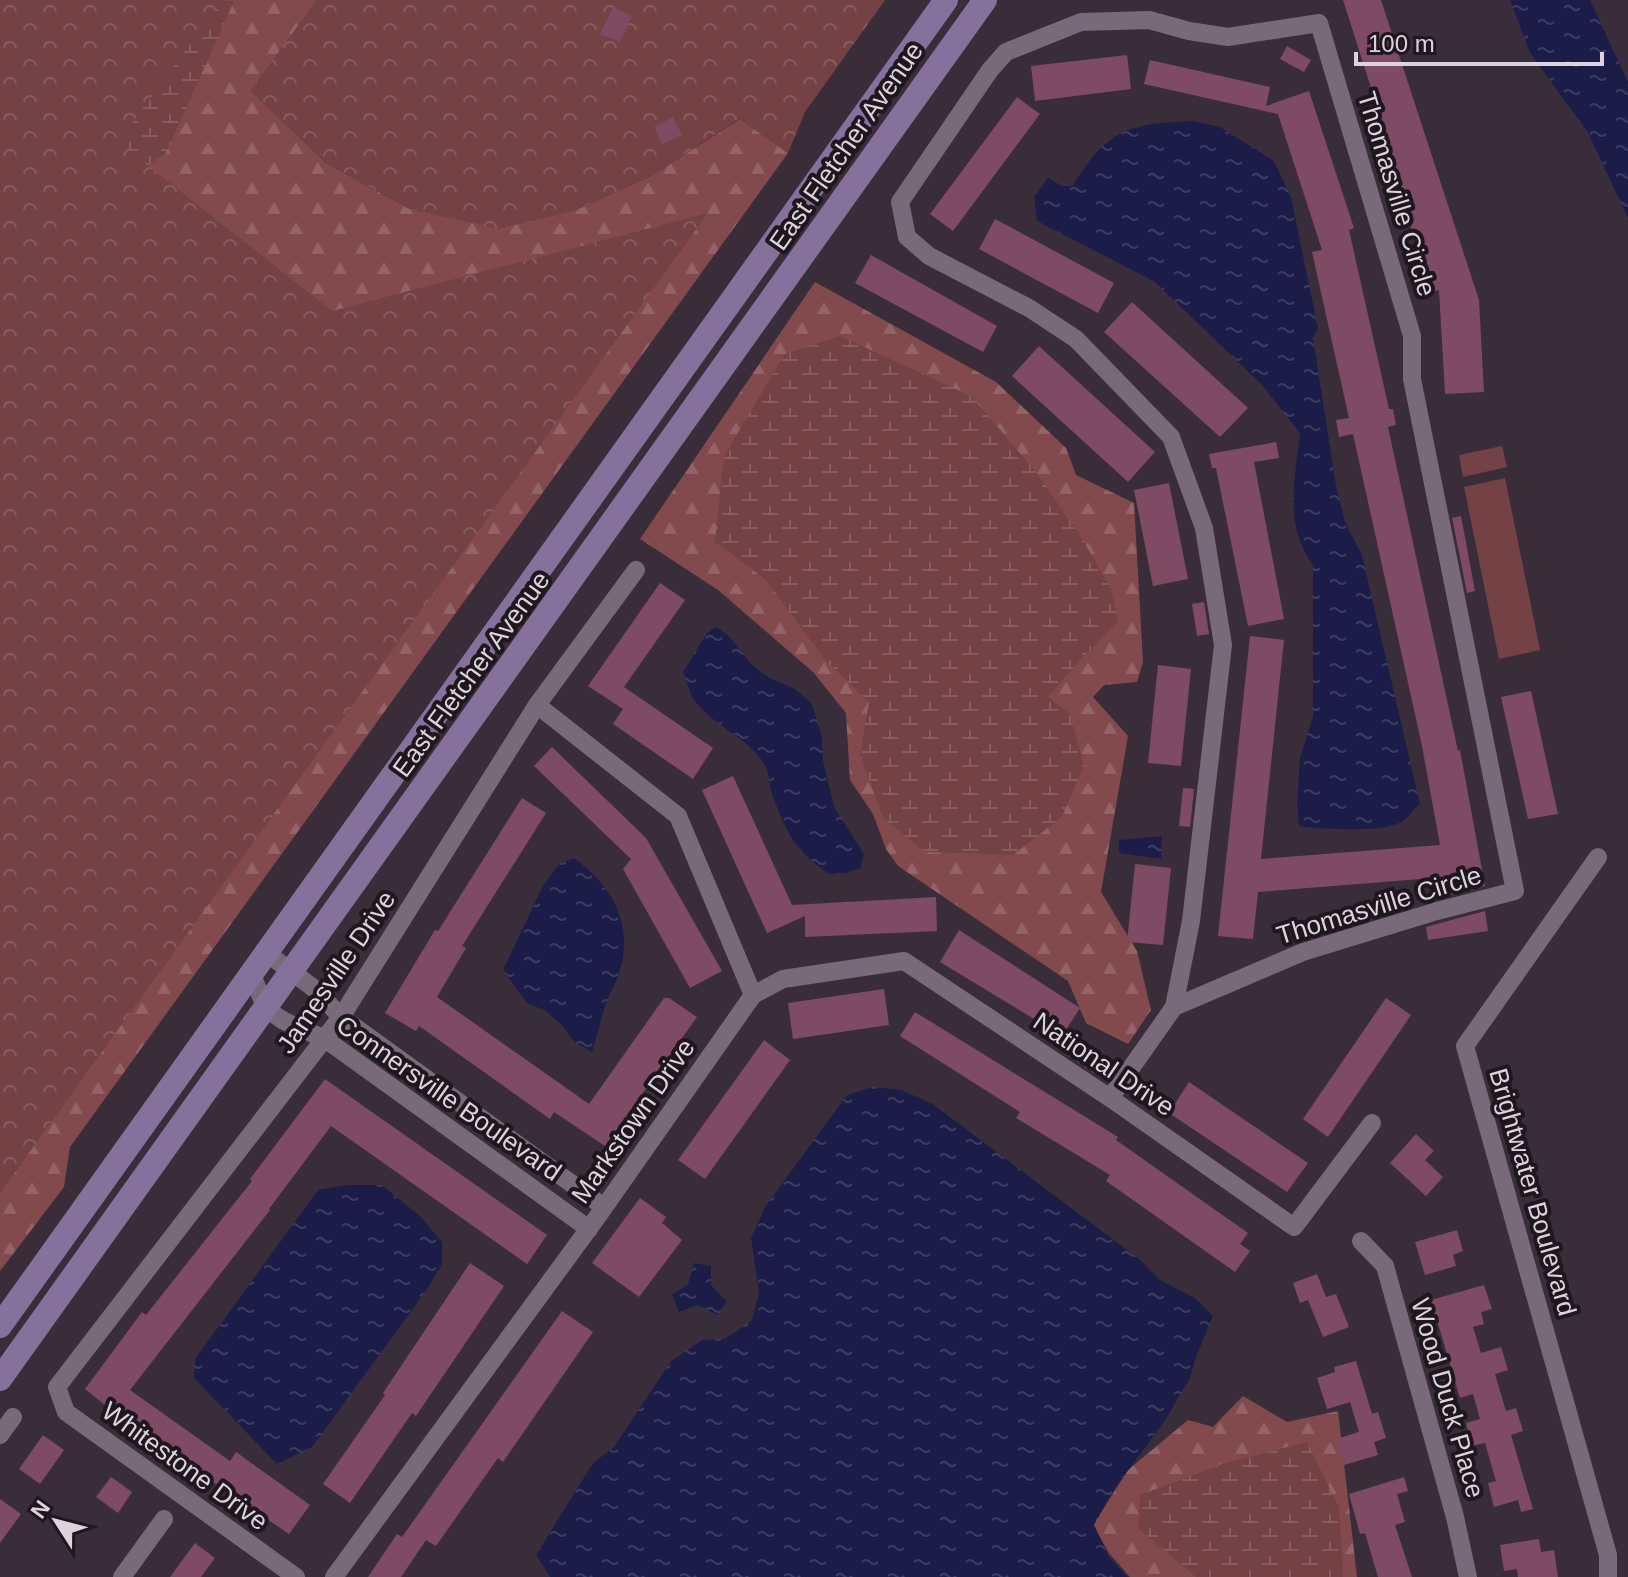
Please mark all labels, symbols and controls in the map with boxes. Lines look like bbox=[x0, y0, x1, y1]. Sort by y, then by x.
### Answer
scale bar bbox=[1356, 16, 1602, 66]
text: 100 m bbox=[1368, 30, 1435, 57]
street label: East Fletcher Avenue bbox=[763, 36, 929, 256]
street label: Thomasville Circle bbox=[1352, 88, 1442, 300]
street label: East Fletcher Avenue bbox=[386, 565, 556, 783]
street label: Thomasville Circle bbox=[1273, 860, 1485, 950]
street label: Jamesville Drive bbox=[271, 885, 401, 1059]
street label: National Drive bbox=[1028, 1006, 1180, 1122]
street label: Connersville Boulevard bbox=[331, 1009, 567, 1187]
street label: Markstown Drive bbox=[565, 1033, 701, 1209]
street label: Brightwater Boulevard bbox=[1483, 1065, 1583, 1319]
street label: Wood Duck Place bbox=[1405, 1295, 1491, 1501]
street label: Whitestone Drive bbox=[96, 1396, 274, 1536]
north arrow bbox=[16, 1481, 96, 1561]
text: N bbox=[25, 1496, 55, 1523]

